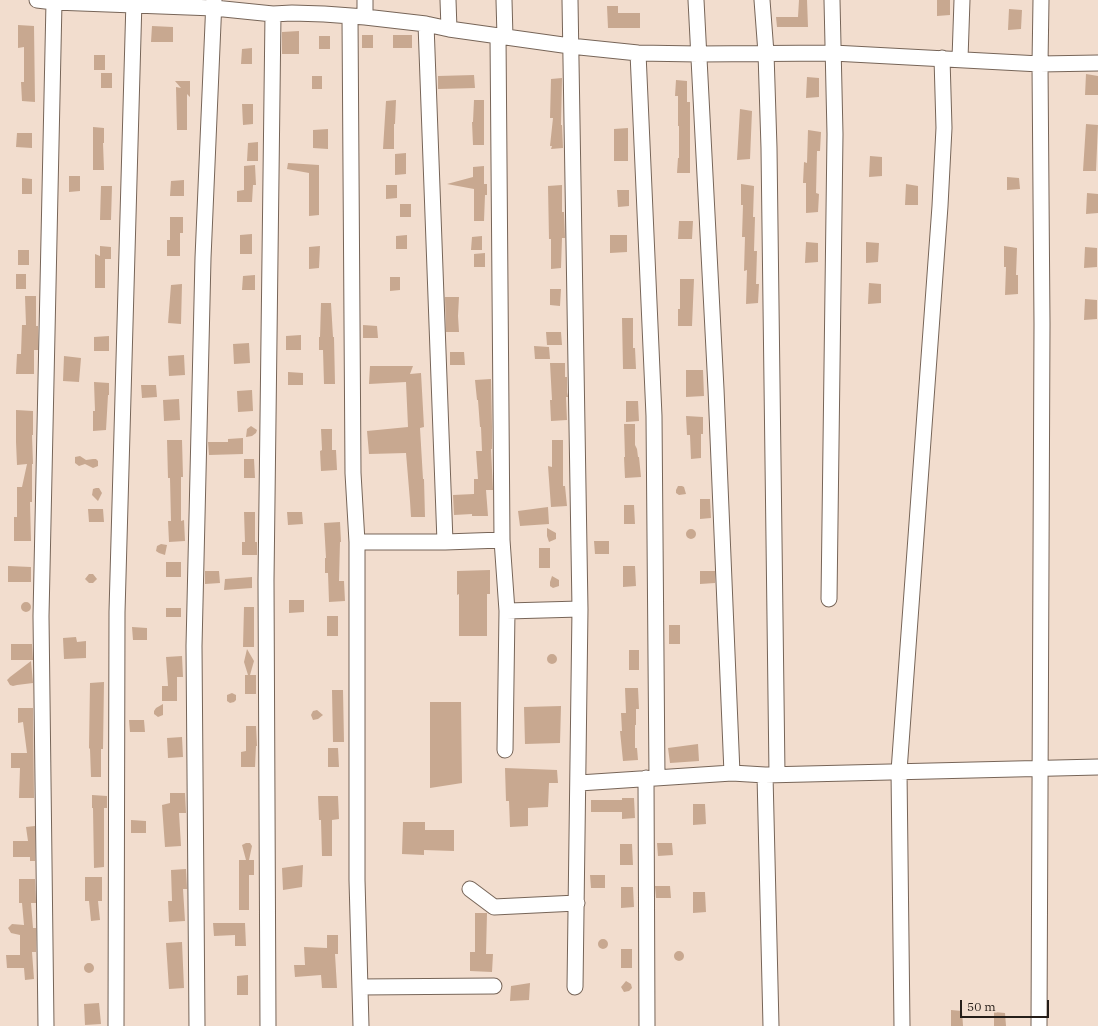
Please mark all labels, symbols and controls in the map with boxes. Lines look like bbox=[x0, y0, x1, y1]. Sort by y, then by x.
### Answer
scale bar bbox=[962, 992, 1051, 1018]
text: 50 m bbox=[967, 999, 996, 1014]

